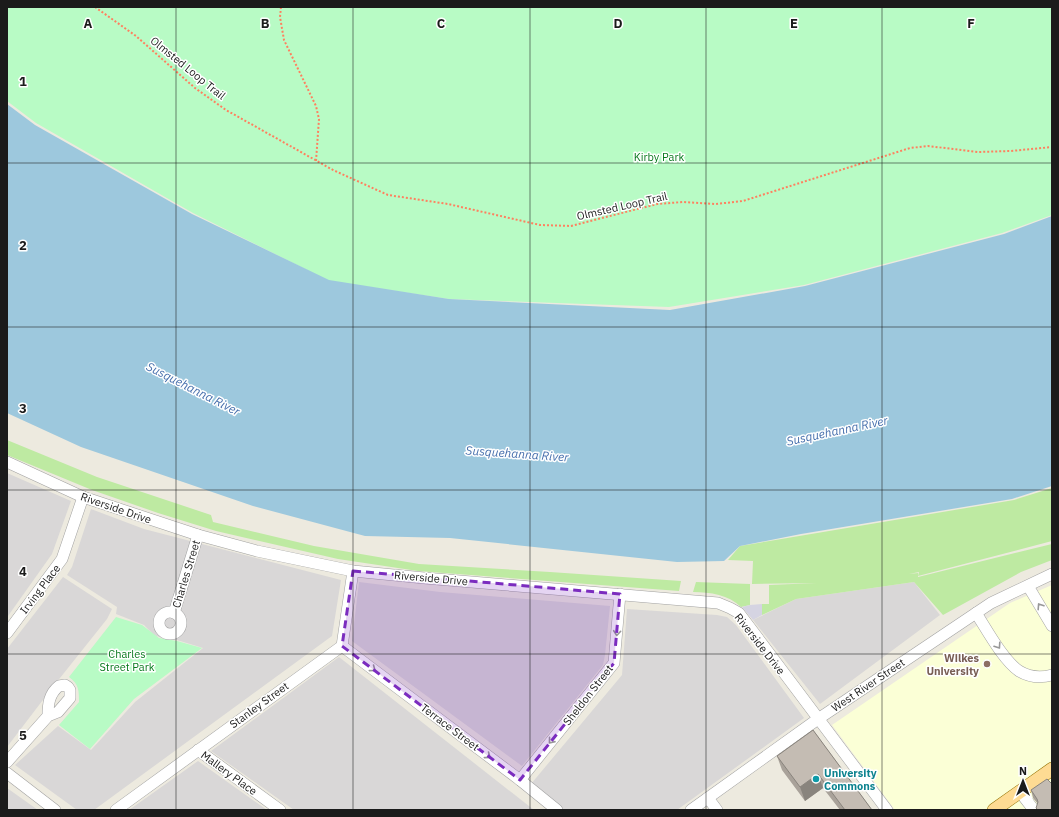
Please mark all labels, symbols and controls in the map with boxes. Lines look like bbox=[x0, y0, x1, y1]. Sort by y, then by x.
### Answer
text: A bbox=[84, 15, 93, 32]
text: B bbox=[261, 15, 270, 32]
text: C bbox=[437, 15, 446, 32]
text: D bbox=[613, 15, 623, 32]
text: E bbox=[790, 15, 798, 32]
text: F bbox=[967, 15, 975, 32]
street label: Olmsted Loop Trail bbox=[148, 33, 228, 103]
text: 1 bbox=[19, 73, 27, 90]
park label: Kirby Park bbox=[634, 150, 684, 164]
street label: Olmsted Loop Trail bbox=[575, 189, 669, 223]
text: 2 bbox=[19, 237, 27, 254]
water label: Susquehanna River bbox=[144, 358, 243, 419]
text: 3 bbox=[19, 400, 27, 417]
water label: Susquehanna River bbox=[785, 412, 890, 449]
water label: Susquehanna River bbox=[465, 442, 570, 465]
street label: Riverside Drive bbox=[79, 489, 153, 527]
street label: Charles Street bbox=[169, 538, 203, 610]
street label: Irving Place bbox=[17, 561, 63, 617]
text: 4 bbox=[19, 563, 27, 580]
street label: Riverside Drive bbox=[394, 568, 468, 588]
one-way arrow bbox=[1037, 603, 1045, 610]
street label: Riverside Drive bbox=[732, 611, 788, 677]
one-way arrow bbox=[612, 630, 621, 636]
one-way arrow bbox=[993, 642, 1001, 649]
park label: Charles Street Park bbox=[99, 647, 155, 674]
place label: Wilkes University bbox=[926, 651, 979, 678]
street label: West River Street bbox=[829, 655, 907, 715]
marker: Wilkes University bbox=[982, 659, 992, 669]
street label: Sheldon Street bbox=[560, 662, 616, 728]
one-way arrow bbox=[368, 664, 375, 671]
street label: Stanley Street bbox=[227, 679, 291, 731]
street label: Terrace Street bbox=[418, 700, 482, 754]
text: 5 bbox=[19, 727, 27, 744]
one-way arrow bbox=[549, 736, 556, 743]
street label: Mallery Place bbox=[198, 748, 260, 798]
one-way arrow bbox=[483, 751, 490, 758]
north arrow bbox=[1003, 761, 1043, 801]
text: N bbox=[1019, 764, 1027, 778]
place label: University Commons bbox=[824, 766, 877, 793]
marker: University Commons bbox=[811, 774, 821, 784]

